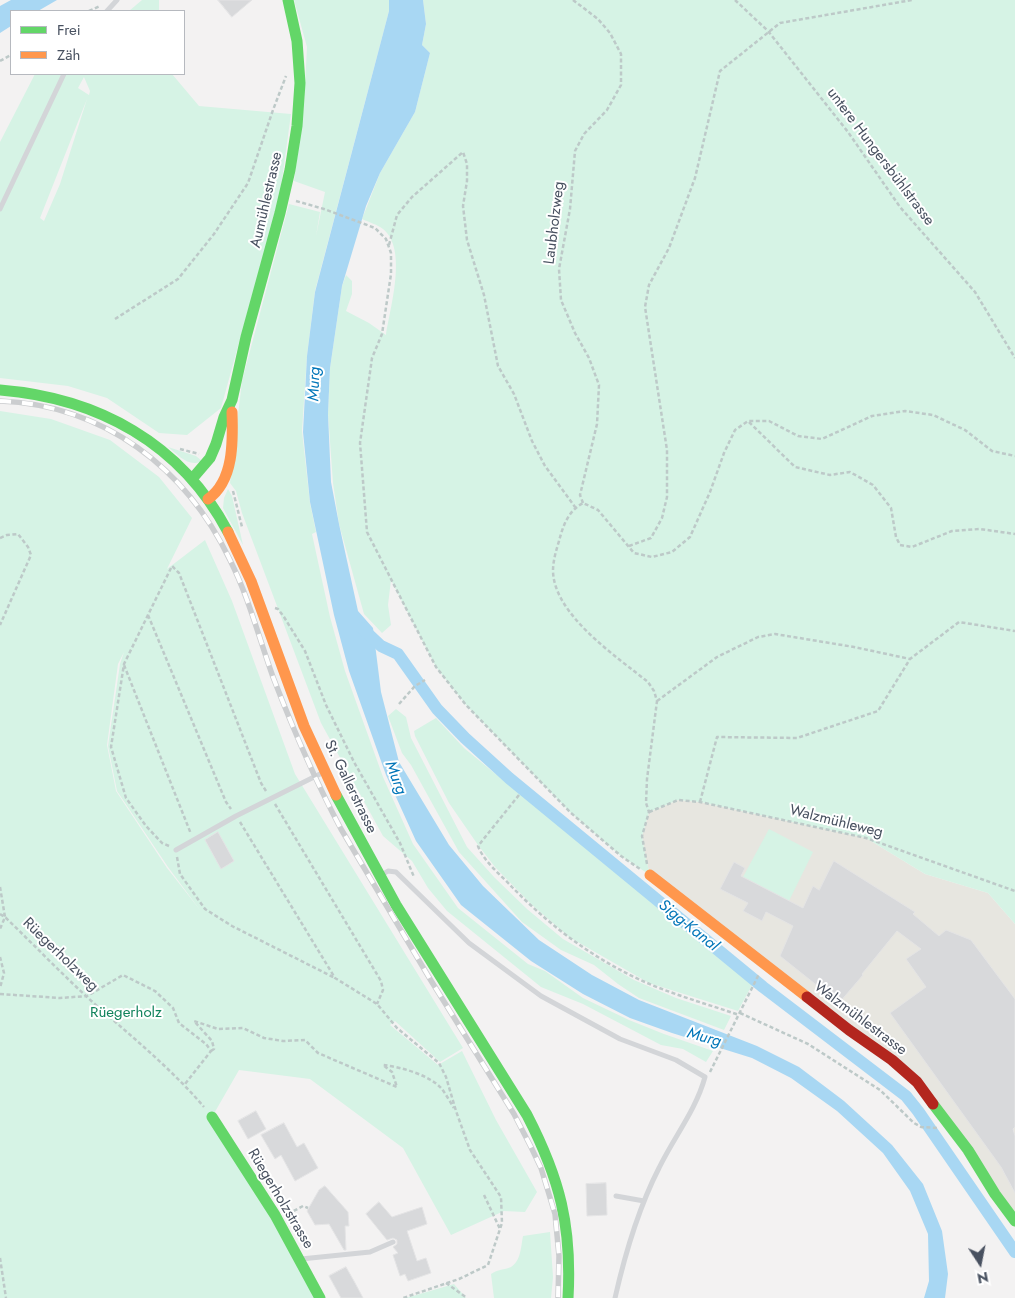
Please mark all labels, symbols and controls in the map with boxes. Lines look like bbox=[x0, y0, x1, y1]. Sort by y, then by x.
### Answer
legend bbox=[10, 10, 185, 75]
text: Frei bbox=[57, 19, 81, 41]
text: Zäh bbox=[57, 44, 80, 66]
street label: untere Hungersbühlstrasse bbox=[822, 85, 938, 229]
street label: Aumühlestrasse bbox=[247, 150, 287, 250]
street label: Laubholzweg bbox=[541, 181, 569, 265]
water label: Murg bbox=[305, 366, 325, 402]
street label: St. Gallerstrasse bbox=[320, 738, 380, 836]
water label: Murg bbox=[380, 758, 410, 798]
street label: Walzmühleweg bbox=[787, 802, 885, 842]
water label: Sigg-Kanal bbox=[654, 896, 722, 956]
street label: Rüegerholzweg bbox=[18, 914, 102, 996]
street label: Walzmühlestrasse bbox=[810, 978, 910, 1060]
park label: Rüegerholz bbox=[90, 1004, 162, 1022]
water label: Murg bbox=[685, 1024, 723, 1052]
street label: Rüegerholzstrasse bbox=[243, 1146, 317, 1252]
north arrow bbox=[955, 1238, 1005, 1288]
text: N bbox=[975, 1267, 990, 1289]

